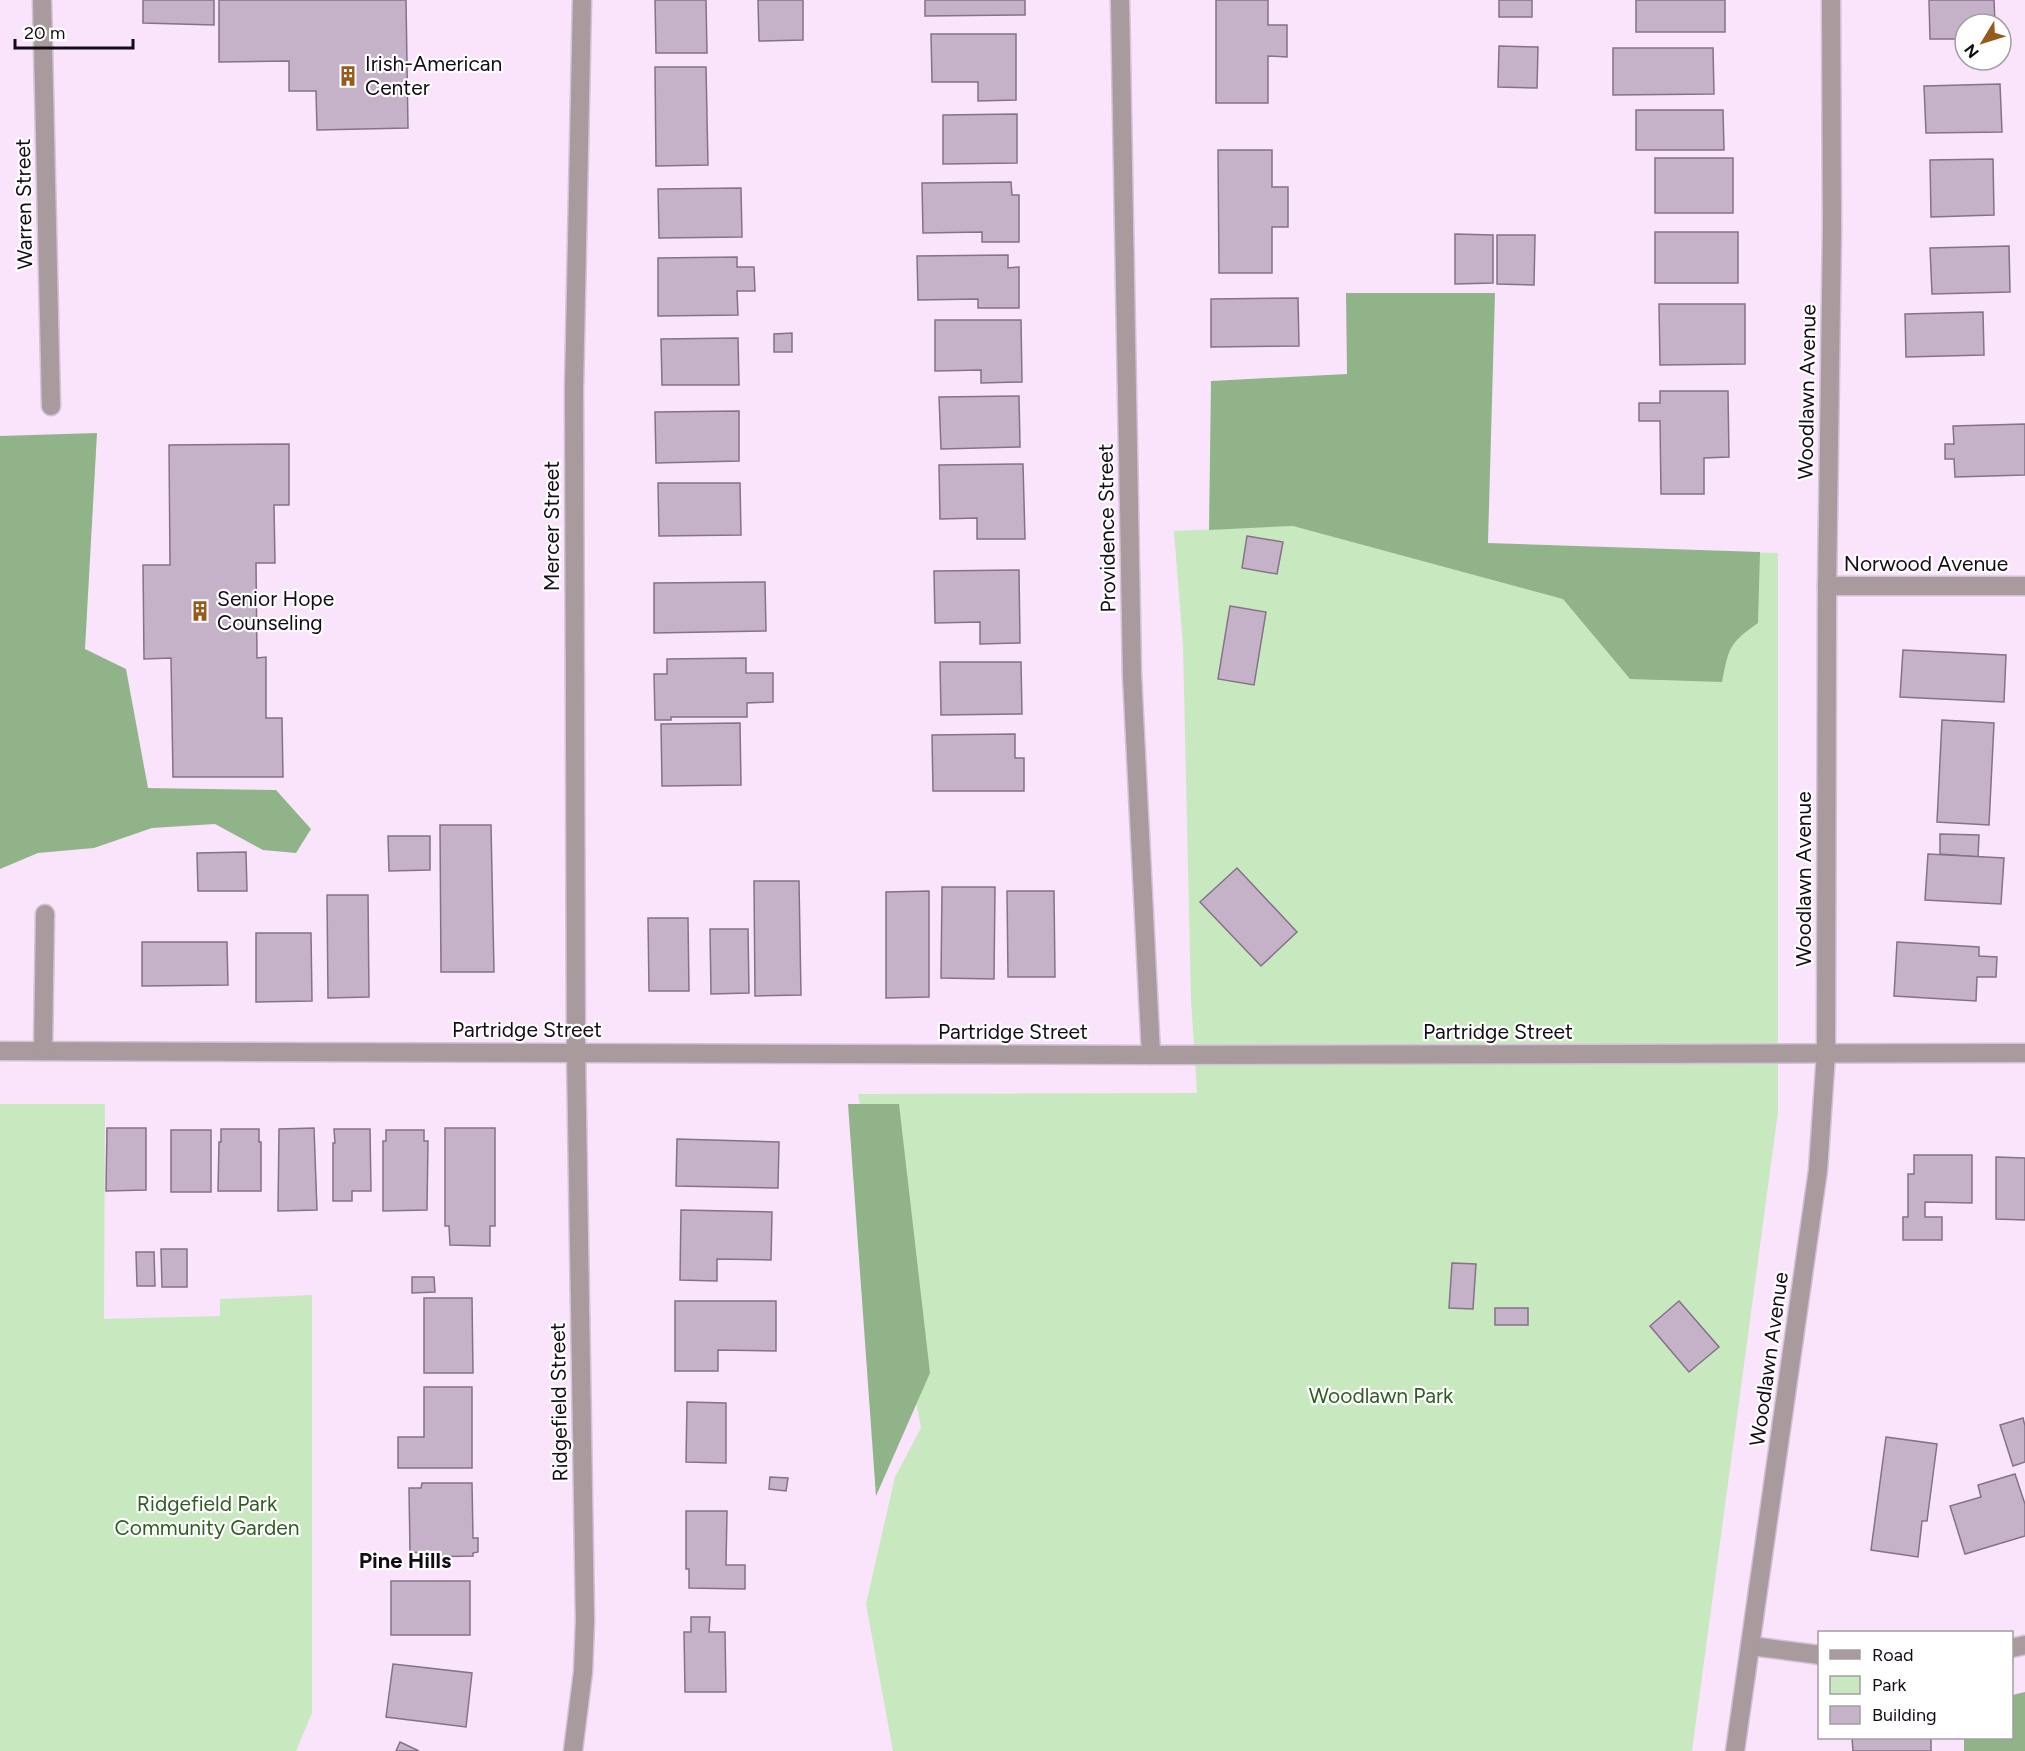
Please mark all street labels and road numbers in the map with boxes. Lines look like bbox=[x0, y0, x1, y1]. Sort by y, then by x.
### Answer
street label: Warren Street bbox=[10, 138, 37, 270]
street label: Woodlawn Avenue bbox=[1792, 304, 1821, 480]
street label: Providence Street bbox=[1093, 443, 1120, 613]
street label: Mercer Street bbox=[539, 461, 564, 591]
street label: Norwood Avenue bbox=[1844, 551, 2008, 576]
street label: Woodlawn Avenue bbox=[1791, 791, 1816, 967]
street label: Partridge Street bbox=[452, 1017, 602, 1042]
street label: Partridge Street bbox=[938, 1019, 1088, 1044]
street label: Partridge Street bbox=[1423, 1019, 1573, 1044]
street label: Woodlawn Avenue bbox=[1744, 1270, 1793, 1448]
street label: Ridgefield Street bbox=[545, 1322, 572, 1482]

